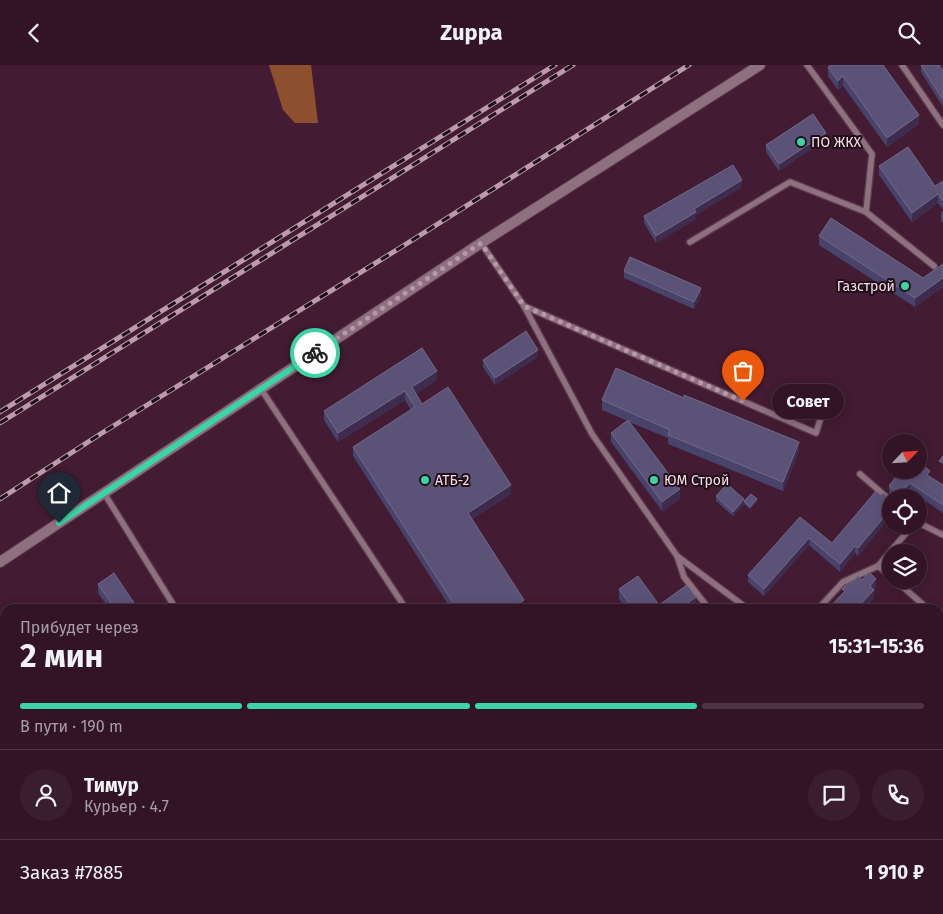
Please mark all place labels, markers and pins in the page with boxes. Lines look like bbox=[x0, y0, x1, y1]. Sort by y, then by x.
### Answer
place label: ПО ЖКХ bbox=[811, 134, 862, 151]
marker: ПО ЖКХ bbox=[795, 136, 807, 148]
place label: Газстрой bbox=[837, 278, 895, 295]
marker: Газстрой bbox=[899, 280, 911, 292]
pin bbox=[722, 350, 764, 401]
callout: Совет bbox=[773, 383, 846, 419]
pin bbox=[38, 472, 80, 523]
place label: АТБ-2 bbox=[435, 472, 469, 489]
place label: ЮМ Строй bbox=[664, 472, 729, 489]
marker: АТБ-2 bbox=[419, 474, 431, 486]
marker: ЮМ Строй bbox=[648, 474, 660, 486]

